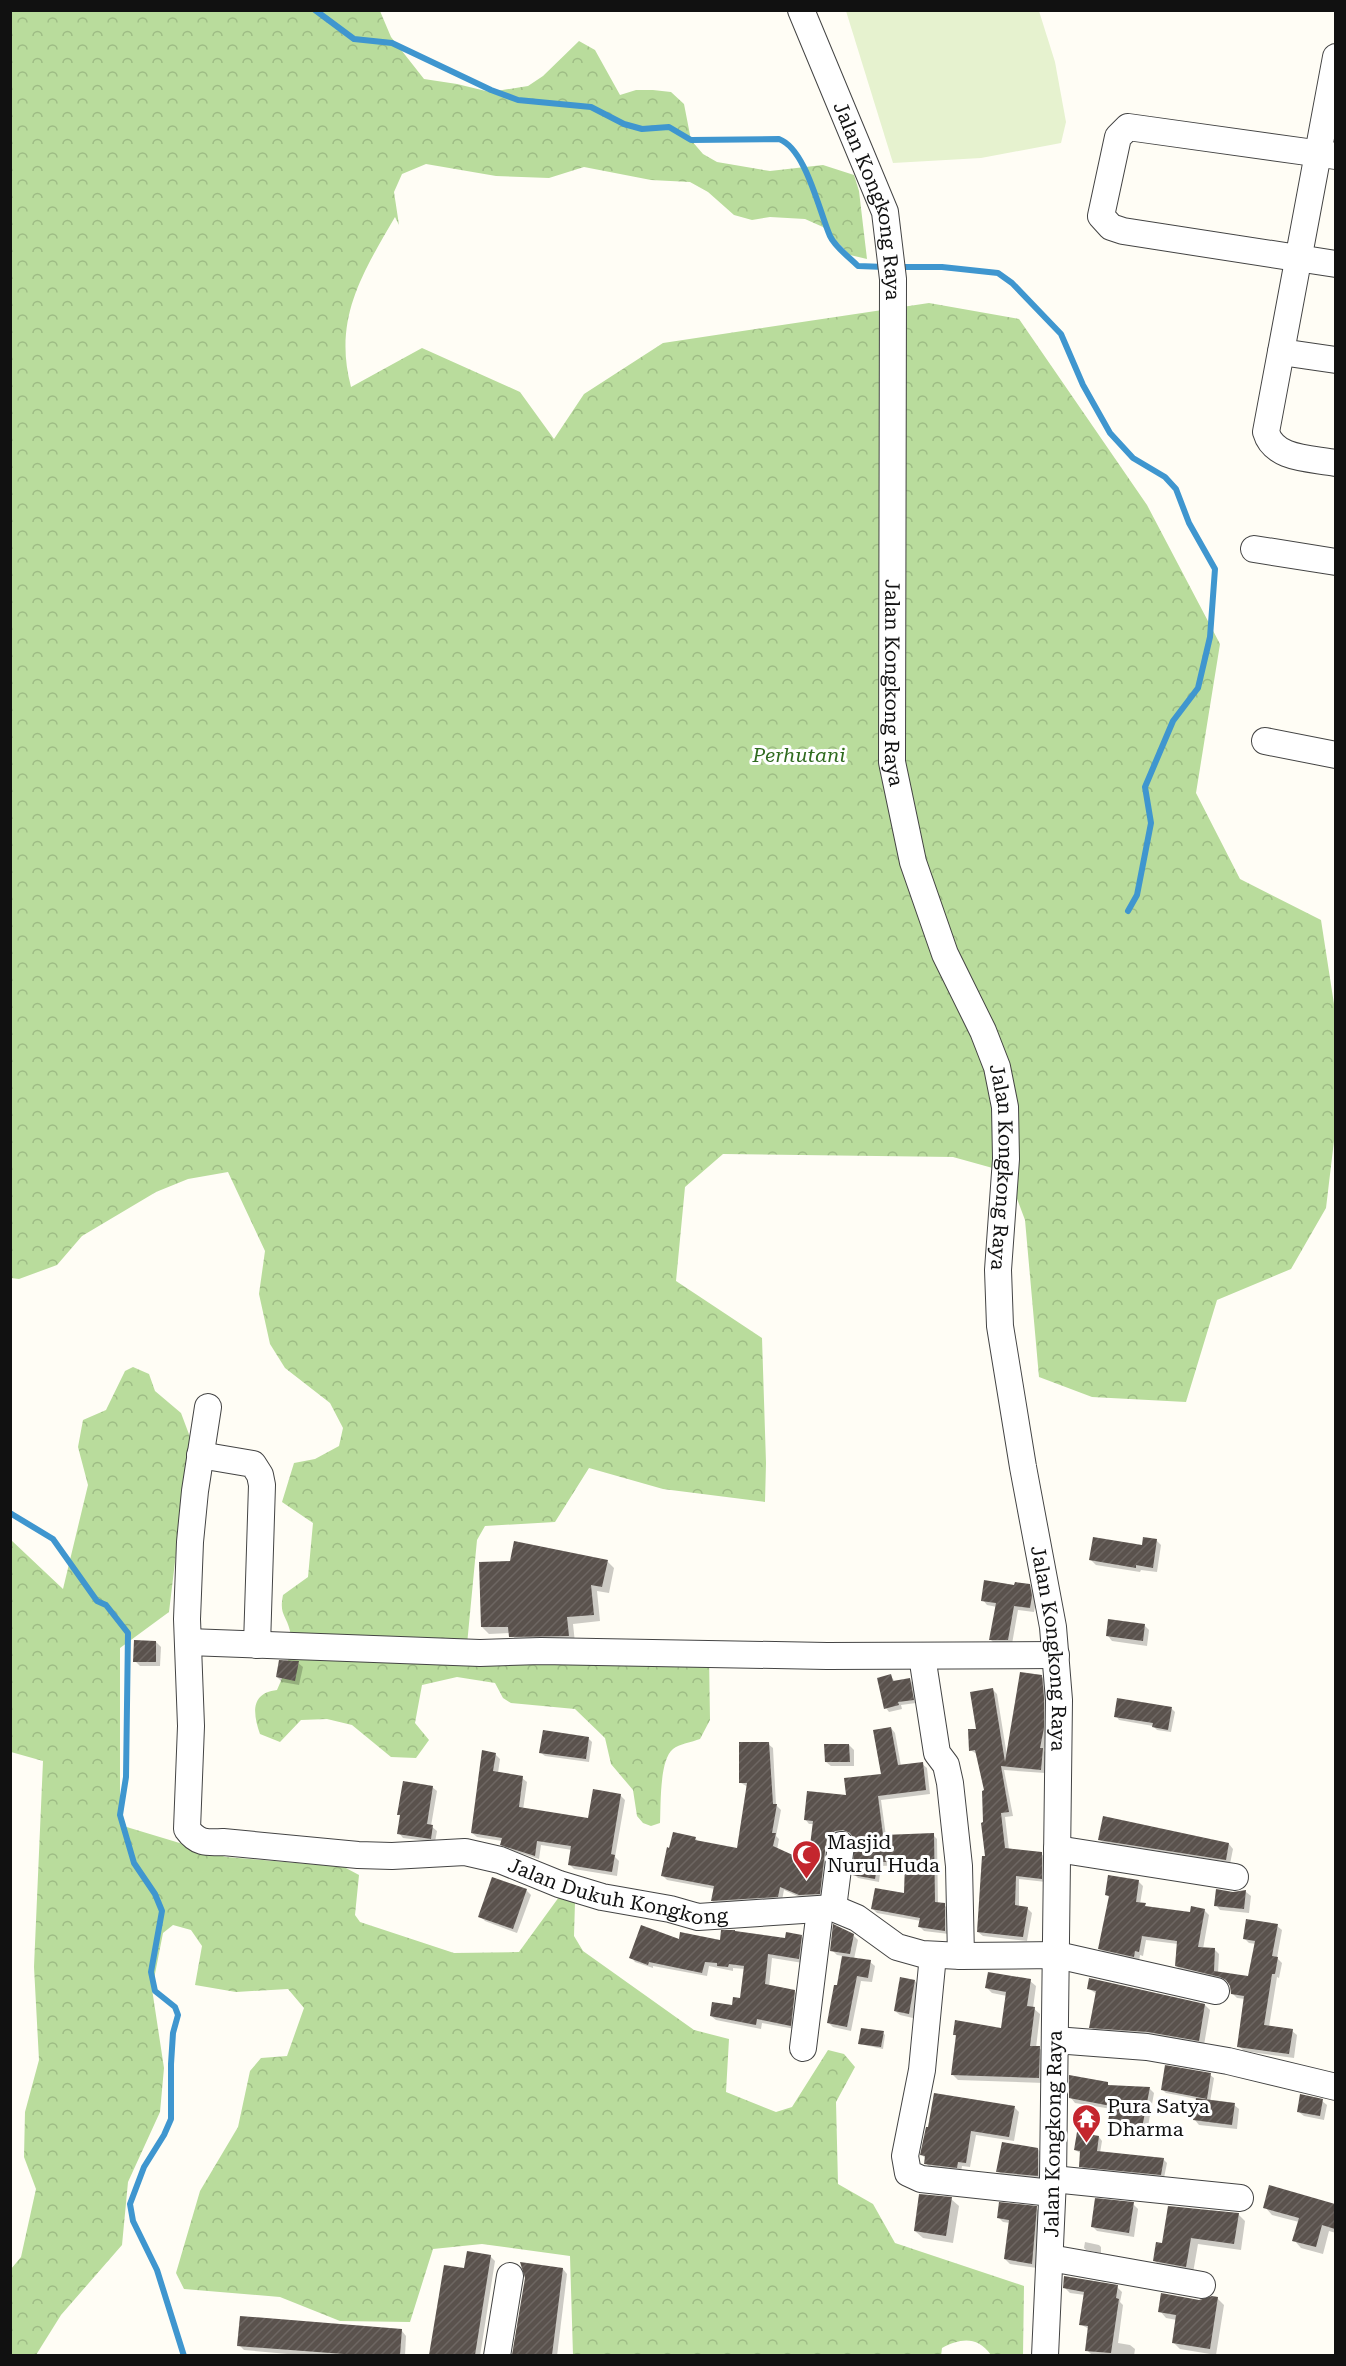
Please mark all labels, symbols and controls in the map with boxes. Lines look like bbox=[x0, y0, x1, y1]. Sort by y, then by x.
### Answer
street label: Jalan Kongkong Raya bbox=[828, 98, 905, 301]
street label: Jalan Kongkong Raya bbox=[880, 579, 909, 789]
park label: Perhutani bbox=[751, 743, 846, 767]
street label: Jalan Kongkong Raya bbox=[985, 1062, 1018, 1271]
street label: Jalan Kongkong Raya bbox=[1026, 1543, 1071, 1752]
place label: Masjid Nurul Huda bbox=[827, 1830, 940, 1877]
mosque icon: Masjid Nurul Huda bbox=[790, 1838, 822, 1880]
street label: Jalan Dukuh Kongkong bbox=[505, 1853, 729, 1930]
street label: Jalan Kongkong Raya bbox=[1039, 2030, 1067, 2238]
place label: Pura Satya Dharma bbox=[1107, 2094, 1210, 2141]
temple icon: Pura Satya Dharma bbox=[1070, 2102, 1102, 2144]

